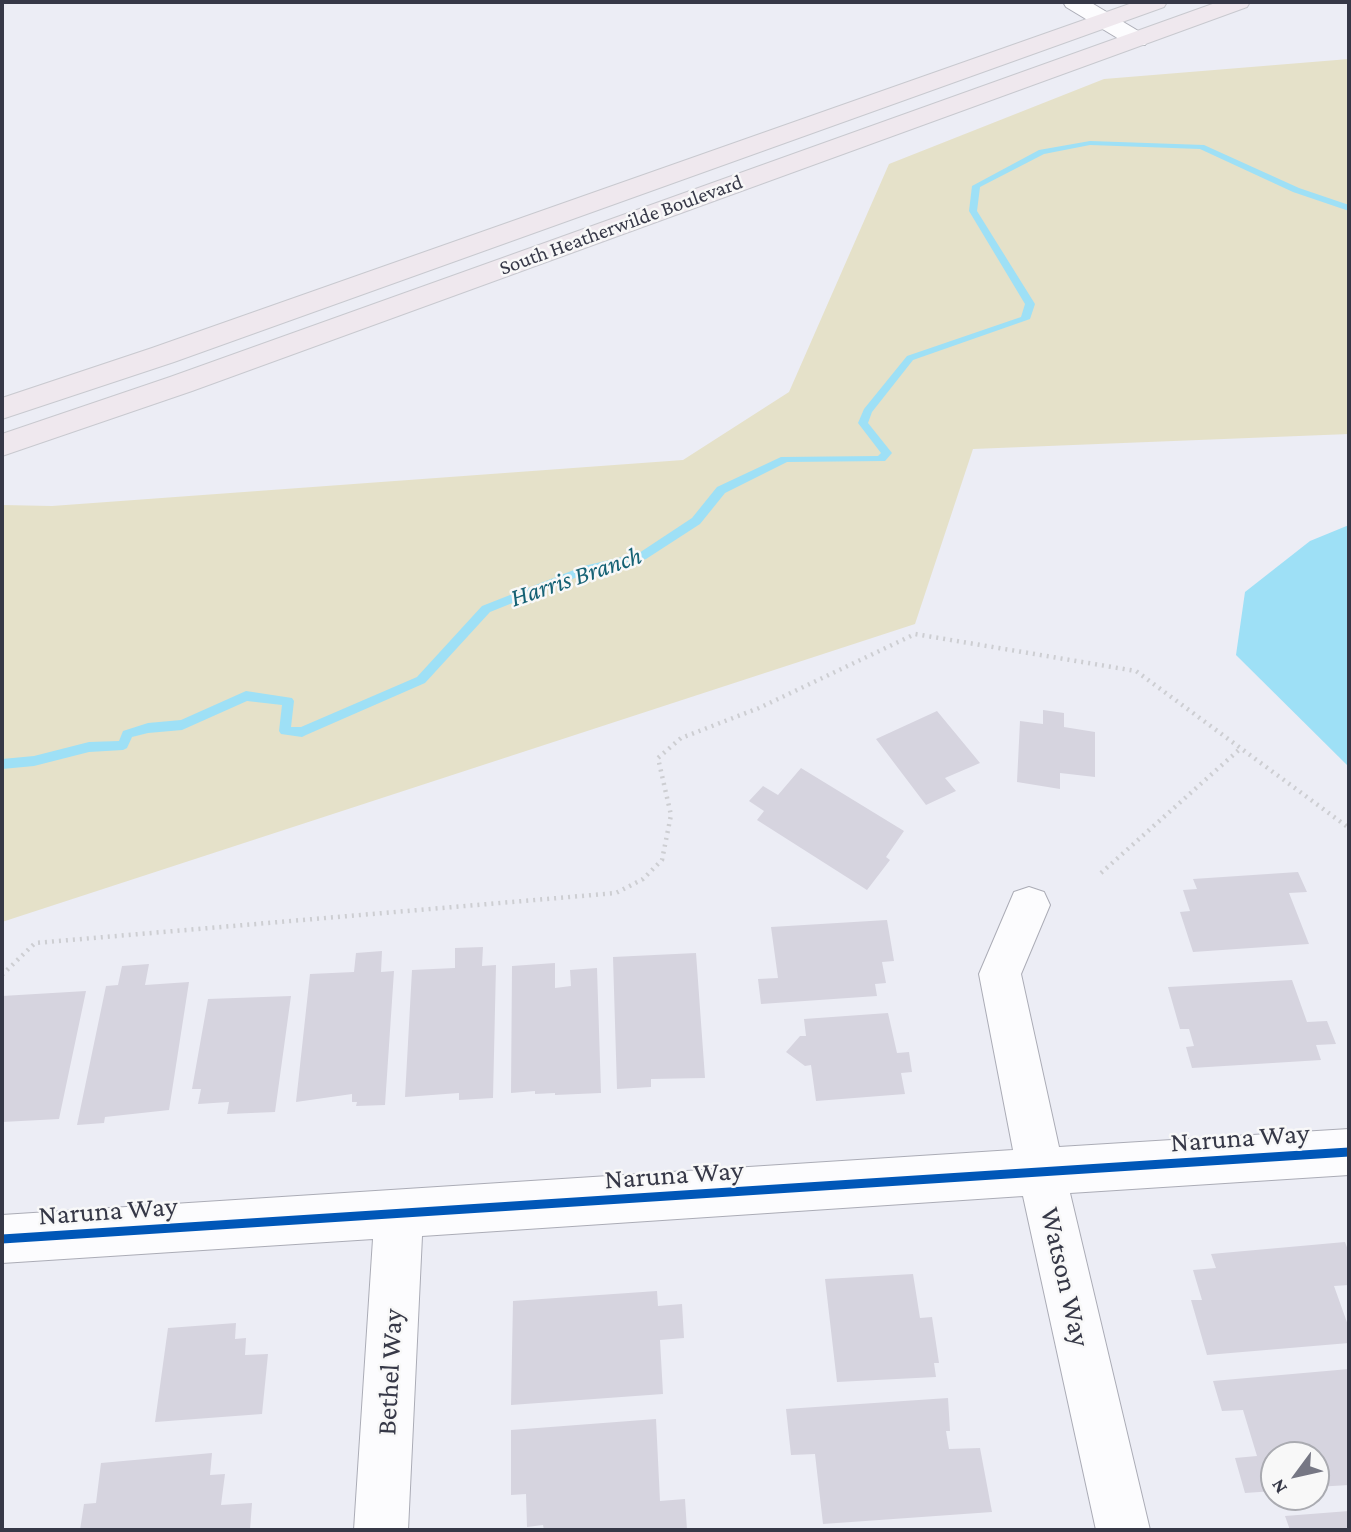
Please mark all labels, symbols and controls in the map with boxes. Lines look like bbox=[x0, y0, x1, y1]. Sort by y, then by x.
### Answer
street label: South Heatherwilde Boulevard bbox=[496, 169, 746, 281]
water label: Harris Branch bbox=[506, 540, 646, 614]
street label: Naruna Way bbox=[1169, 1116, 1311, 1160]
street label: Naruna Way bbox=[603, 1153, 745, 1197]
street label: Naruna Way bbox=[37, 1189, 179, 1233]
street label: Watson Way bbox=[1033, 1204, 1097, 1350]
street label: Bethel Way bbox=[370, 1308, 410, 1436]
north arrow bbox=[1260, 1441, 1330, 1511]
text: N bbox=[1266, 1475, 1291, 1498]

